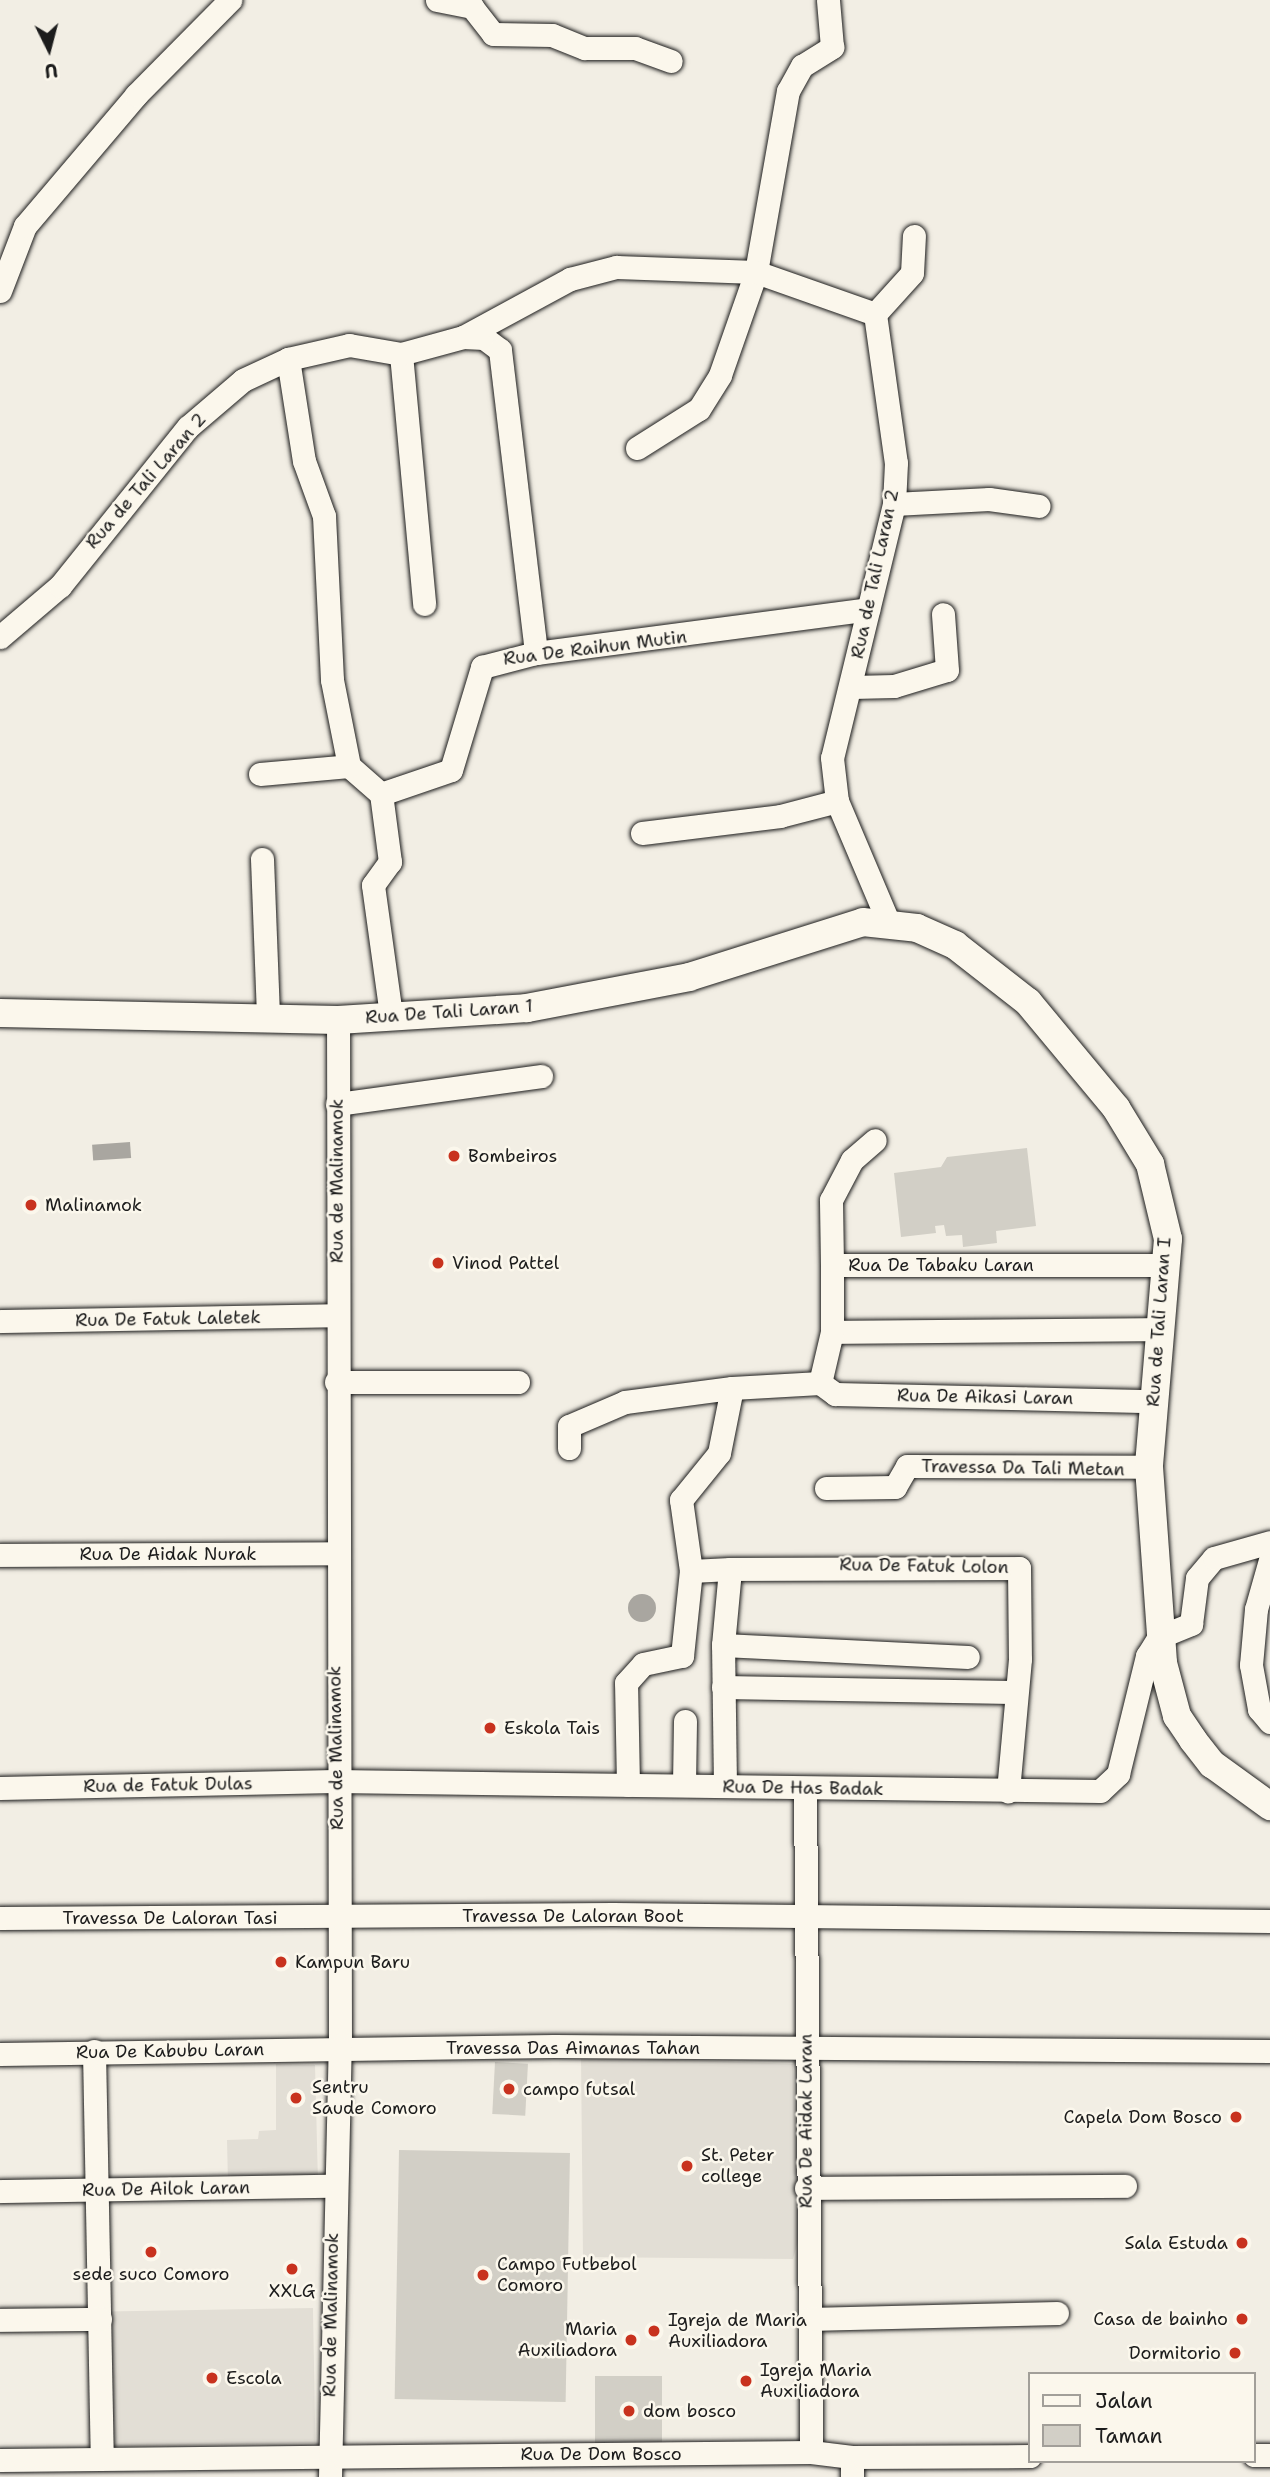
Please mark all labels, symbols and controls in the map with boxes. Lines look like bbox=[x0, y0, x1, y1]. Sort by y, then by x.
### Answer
north arrow bbox=[14, 14, 84, 84]
text: U bbox=[43, 57, 59, 83]
street label: Rua de Tali Laran 2 bbox=[81, 409, 211, 553]
street label: Rua de Tali Laran 2 bbox=[846, 487, 904, 661]
street label: Rua De Raihun Mutin bbox=[502, 626, 688, 670]
street label: Rua De Tali Laran 1 bbox=[365, 995, 533, 1029]
street label: Rua de Malinamok bbox=[326, 1099, 348, 1263]
place label: Bombeiros bbox=[468, 1145, 557, 1167]
marker: Bombeiros bbox=[446, 1148, 462, 1164]
place label: Malinamok bbox=[45, 1194, 142, 1216]
marker: Malinamok bbox=[23, 1197, 39, 1213]
street label: Rua de Tali Laran I bbox=[1142, 1237, 1176, 1407]
place label: Vinod Pattel bbox=[452, 1252, 559, 1274]
street label: Rua De Tabaku Laran bbox=[848, 1254, 1034, 1276]
marker: Vinod Pattel bbox=[430, 1255, 446, 1271]
street label: Rua De Fatuk Laletek bbox=[75, 1307, 261, 1331]
street label: Rua De Aikasi Laran bbox=[897, 1385, 1073, 1409]
street label: Travessa Da Tali Metan bbox=[921, 1455, 1125, 1481]
street label: Rua De Aidak Nurak bbox=[79, 1543, 257, 1565]
street label: Rua De Fatuk Lolon bbox=[839, 1554, 1009, 1578]
street label: Rua de Malinamok bbox=[324, 1666, 348, 1830]
place label: Eskola Tais bbox=[504, 1717, 600, 1739]
marker: Eskola Tais bbox=[482, 1720, 498, 1736]
street label: Rua de Fatuk Dulas bbox=[83, 1773, 253, 1797]
street label: Rua De Has Badak bbox=[722, 1776, 884, 1800]
street label: Travessa De Laloran Boot bbox=[462, 1905, 684, 1927]
street label: Travessa De Laloran Tasi bbox=[62, 1907, 278, 1929]
place label: Kampun Baru bbox=[295, 1951, 410, 1973]
marker: Kampun Baru bbox=[273, 1954, 289, 1970]
street label: Rua De Aidak Laran bbox=[795, 2034, 817, 2208]
street label: Travessa Das Aimanas Tahan bbox=[446, 2037, 700, 2059]
street label: Rua De Kabubu Laran bbox=[76, 2039, 264, 2063]
place label: Sentru Saude Comoro bbox=[312, 2077, 437, 2120]
place label: campo futsal bbox=[523, 2078, 635, 2100]
marker: campo futsal bbox=[501, 2081, 517, 2097]
marker: Sentru Saude Comoro bbox=[286, 2088, 306, 2108]
place label: Capela Dom Bosco bbox=[1064, 2106, 1222, 2128]
marker: Capela Dom Bosco bbox=[1228, 2109, 1244, 2125]
place label: St. Peter college bbox=[701, 2145, 775, 2188]
marker: St. Peter college bbox=[679, 2158, 695, 2174]
street label: Rua De Ailok Laran bbox=[82, 2177, 250, 2201]
place label: Sala Estuda bbox=[1124, 2232, 1228, 2254]
street label: Rua de Malinamok bbox=[319, 2233, 343, 2397]
marker: Sala Estuda bbox=[1234, 2235, 1250, 2251]
marker: sede suco Comoro bbox=[143, 2244, 159, 2260]
place label: Campo Futbebol Comoro bbox=[497, 2254, 637, 2296]
marker: XXLG bbox=[284, 2261, 300, 2277]
place label: sede suco Comoro bbox=[73, 2263, 229, 2285]
marker: Campo Futbebol Comoro bbox=[475, 2267, 491, 2283]
place label: XXLG bbox=[269, 2280, 315, 2302]
place label: Casa de bainho bbox=[1093, 2308, 1228, 2330]
place label: Igreja de Maria Auxiliadora bbox=[668, 2310, 807, 2352]
marker: Casa de bainho bbox=[1234, 2311, 1250, 2327]
place label: Maria Auxiliadora bbox=[518, 2319, 617, 2362]
marker: Igreja de Maria Auxiliadora bbox=[646, 2323, 662, 2339]
marker: Maria Auxiliadora bbox=[623, 2332, 639, 2348]
place label: Dormitorio bbox=[1129, 2342, 1221, 2364]
marker: Dormitorio bbox=[1227, 2345, 1243, 2361]
place label: Igreja Maria Auxiliadora bbox=[760, 2360, 871, 2402]
place label: Escola bbox=[226, 2367, 282, 2389]
marker: Escola bbox=[204, 2370, 220, 2386]
legend bbox=[1028, 2372, 1256, 2463]
marker: Igreja Maria Auxiliadora bbox=[738, 2373, 754, 2389]
text: Jalan bbox=[1095, 2387, 1153, 2415]
place label: dom bosco bbox=[643, 2400, 736, 2422]
marker: dom bosco bbox=[621, 2403, 637, 2419]
text: Taman bbox=[1095, 2422, 1162, 2450]
street label: Rua De Dom Bosco bbox=[520, 2443, 682, 2465]

